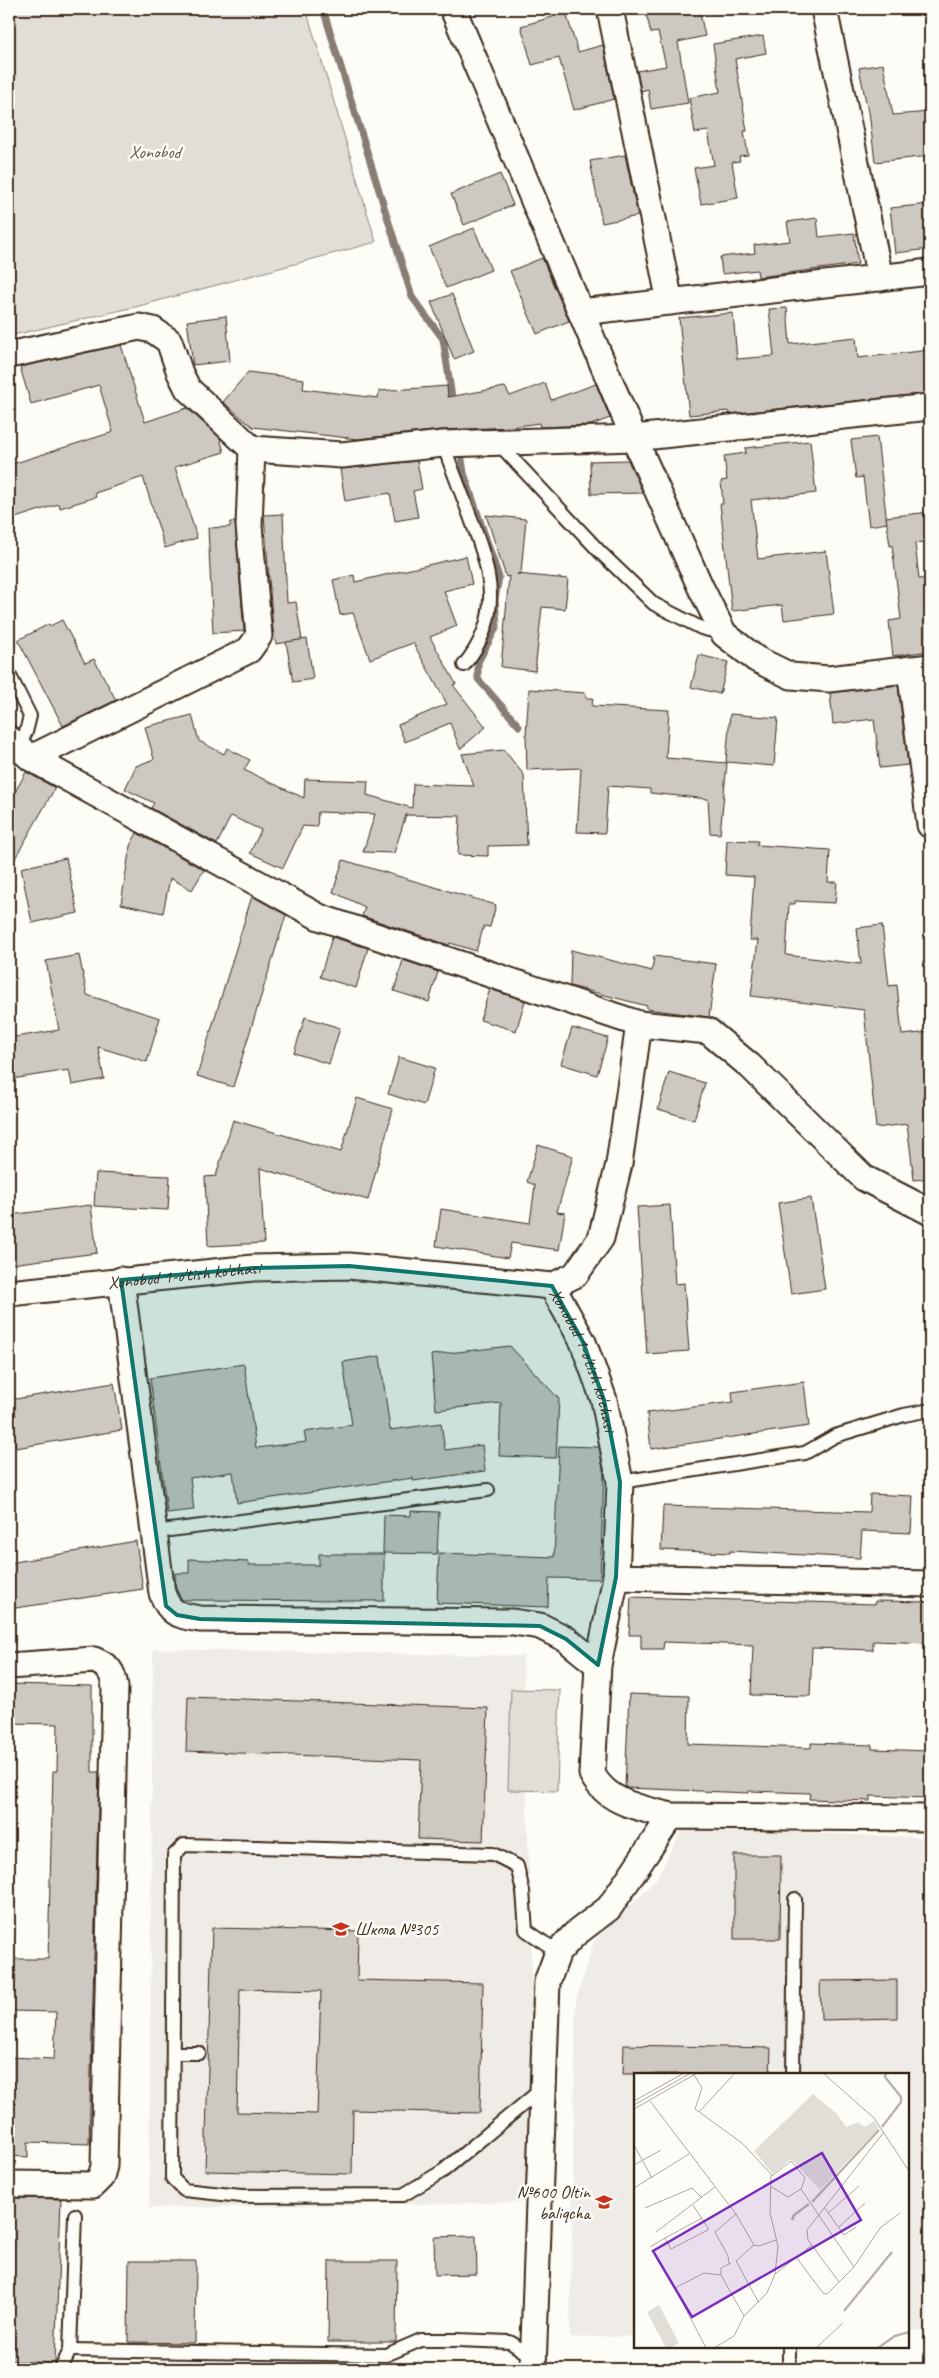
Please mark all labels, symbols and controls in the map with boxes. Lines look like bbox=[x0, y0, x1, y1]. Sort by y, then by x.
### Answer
park label: Xonobod bbox=[129, 141, 184, 163]
street label: Xonobod 1-o'tish ko'chasi bbox=[107, 1257, 263, 1294]
street label: Xonobod 1-o'tish ko'chasi bbox=[544, 1284, 621, 1436]
place label: Школа №305 bbox=[355, 1918, 439, 1940]
school or university icon: Школа №305 bbox=[331, 1919, 351, 1939]
inset map bbox=[634, 2073, 909, 2348]
place label: №600 Oltin baliqcha bbox=[517, 2181, 592, 2224]
school or university icon: №600 Oltin baliqcha bbox=[594, 2192, 614, 2212]

